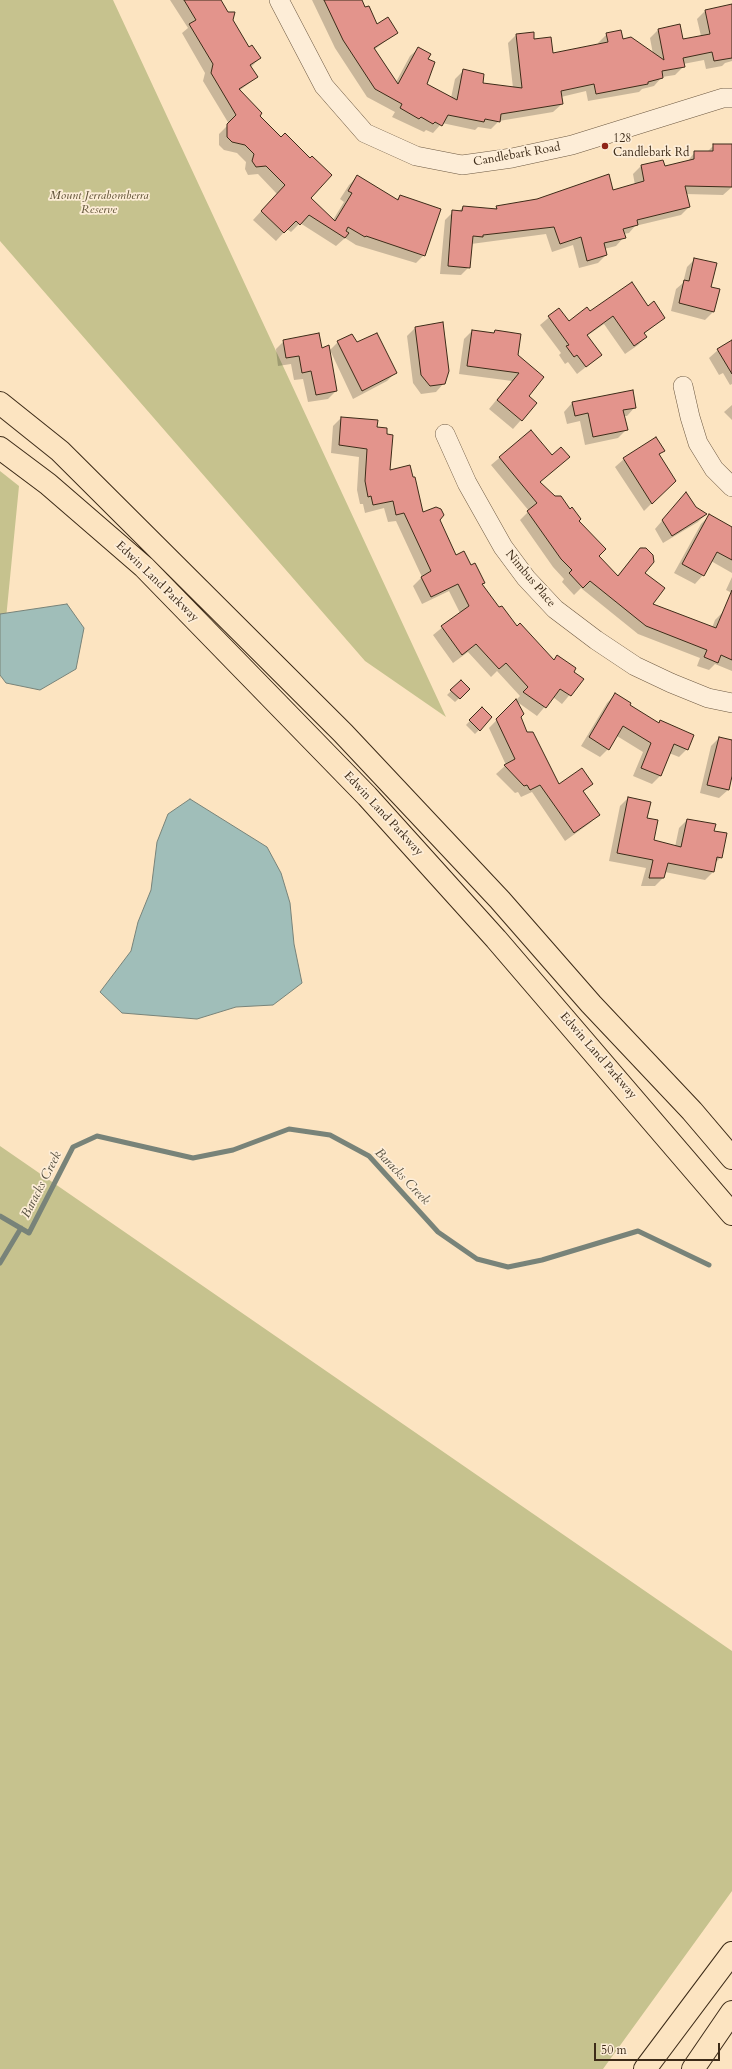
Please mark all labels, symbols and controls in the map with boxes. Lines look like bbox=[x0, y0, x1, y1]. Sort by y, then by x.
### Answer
place label: 128 Candlebark Rd bbox=[613, 132, 689, 160]
street label: Candlebark Road bbox=[472, 140, 562, 170]
marker: 128 Candlebark Rd bbox=[600, 141, 610, 151]
park label: Mount Jerrabomberra Reserve bbox=[49, 189, 149, 217]
street label: Edwin Land Parkway bbox=[112, 539, 202, 625]
street label: Nimbus Place bbox=[502, 547, 558, 611]
street label: Edwin Land Parkway bbox=[340, 769, 426, 859]
street label: Edwin Land Parkway bbox=[557, 1010, 639, 1102]
water label: Baracks Creek bbox=[371, 1145, 433, 1209]
water label: Baracks Creek bbox=[19, 1149, 65, 1221]
scale bar bbox=[596, 2035, 722, 2061]
text: 50 m bbox=[601, 2042, 627, 2058]

